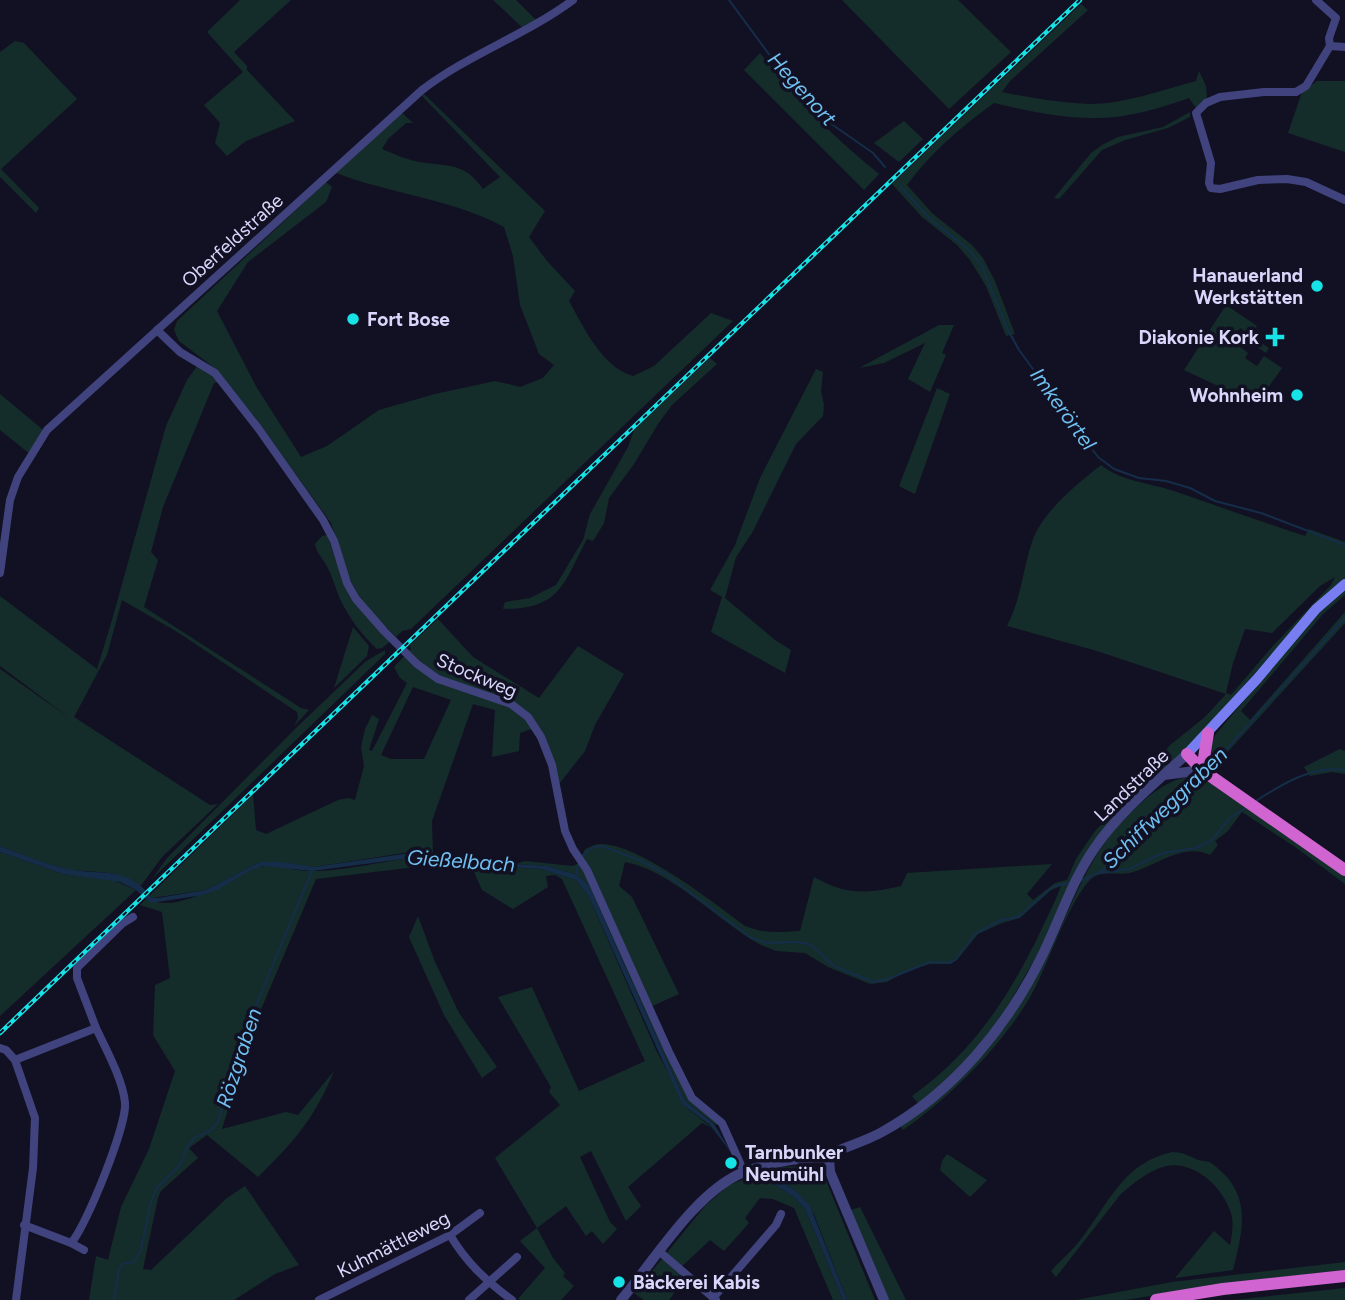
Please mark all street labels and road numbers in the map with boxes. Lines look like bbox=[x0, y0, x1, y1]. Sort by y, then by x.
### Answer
street label: Oberfeldstraße bbox=[177, 189, 288, 292]
street label: Stockweg bbox=[433, 648, 521, 703]
street label: Landstraße bbox=[1089, 744, 1173, 826]
street label: Kuhmättleweg bbox=[333, 1206, 453, 1283]

